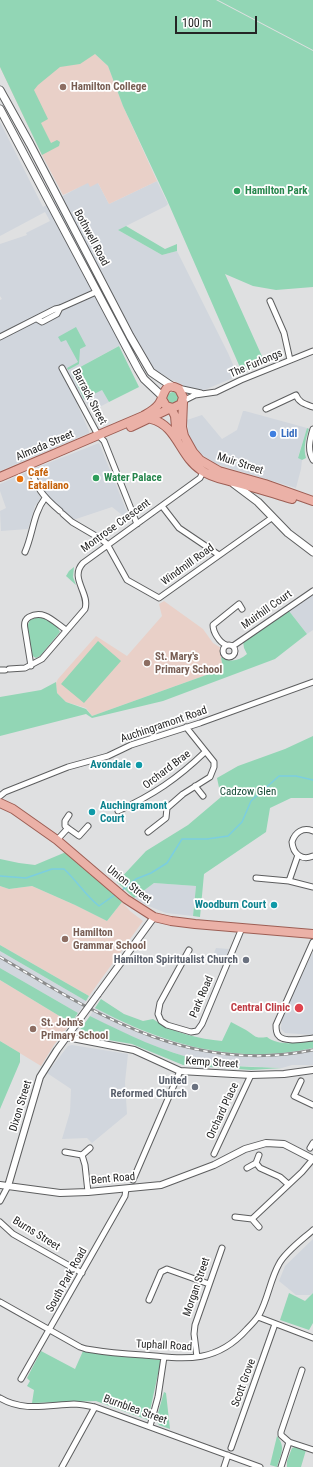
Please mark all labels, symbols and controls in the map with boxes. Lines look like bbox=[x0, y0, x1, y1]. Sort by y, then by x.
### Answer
scale bar bbox=[177, 8, 259, 34]
text: 100 m bbox=[182, 16, 212, 30]
place label: Hamilton College bbox=[71, 80, 147, 94]
marker: Hamilton College bbox=[58, 82, 68, 92]
place label: Hamilton Park bbox=[245, 184, 308, 198]
marker: Hamilton Park bbox=[232, 186, 242, 196]
street label: Bothwell Road bbox=[71, 208, 111, 268]
street label: The Furlongs bbox=[227, 347, 285, 381]
street label: Barrack Street bbox=[69, 367, 109, 427]
place label: Lidl bbox=[281, 427, 297, 441]
street label: Almada Street bbox=[14, 428, 76, 464]
marker: Lidl bbox=[268, 429, 278, 439]
street label: Muir Street bbox=[215, 450, 265, 478]
place label: Café Eataliano bbox=[28, 466, 69, 492]
place label: Water Palace bbox=[104, 471, 162, 485]
marker: Water Palace bbox=[91, 473, 101, 483]
marker: Café Eataliano bbox=[15, 474, 25, 484]
street label: Montrose Crescent bbox=[79, 496, 153, 556]
street label: Windmill Road bbox=[159, 541, 217, 589]
street label: Muirhill Court bbox=[239, 588, 295, 632]
place label: St. Mary's Primary School bbox=[155, 650, 222, 676]
marker: St. Mary's Primary School bbox=[142, 658, 152, 668]
street label: Auchingramont Road bbox=[119, 704, 209, 746]
street label: Orchard Brae bbox=[141, 748, 193, 792]
place label: Avondale bbox=[90, 758, 131, 772]
marker: Avondale bbox=[134, 760, 144, 770]
park label: Cadzow Glen bbox=[220, 785, 276, 799]
place label: Auchingramont Court bbox=[100, 799, 167, 825]
marker: Auchingramont Court bbox=[87, 807, 97, 817]
street label: Union Street bbox=[104, 863, 154, 907]
place label: Woodburn Court bbox=[195, 898, 266, 912]
marker: Woodburn Court bbox=[269, 900, 279, 910]
place label: Hamilton Grammar School bbox=[73, 926, 146, 952]
marker: Hamilton Grammar School bbox=[60, 934, 70, 944]
place label: Hamilton Spiritualist Church bbox=[114, 953, 238, 967]
marker: Hamilton Spiritualist Church bbox=[241, 955, 251, 965]
street label: Park Road bbox=[187, 974, 217, 1020]
place label: Central Clinic bbox=[231, 1001, 290, 1015]
marker: Central Clinic bbox=[293, 1002, 305, 1014]
place label: St. John's Primary School bbox=[41, 1016, 108, 1042]
marker: St. John's Primary School bbox=[28, 1024, 38, 1034]
street label: Kemp Street bbox=[185, 1055, 239, 1071]
place label: United Reformed Church bbox=[110, 1074, 187, 1100]
street label: Dixon Street bbox=[7, 1079, 35, 1133]
street label: Orchard Place bbox=[204, 1081, 242, 1141]
marker: United Reformed Church bbox=[190, 1082, 200, 1092]
street label: Bent Road bbox=[90, 1170, 136, 1188]
street label: Burns Street bbox=[10, 1214, 62, 1254]
street label: South Park Road bbox=[44, 1245, 90, 1315]
street label: Morgan Street bbox=[181, 1256, 213, 1318]
street label: Tuphall Road bbox=[136, 1338, 192, 1354]
street label: Scott Grove bbox=[229, 1357, 259, 1409]
street label: Burnblea Street bbox=[101, 1392, 169, 1428]

